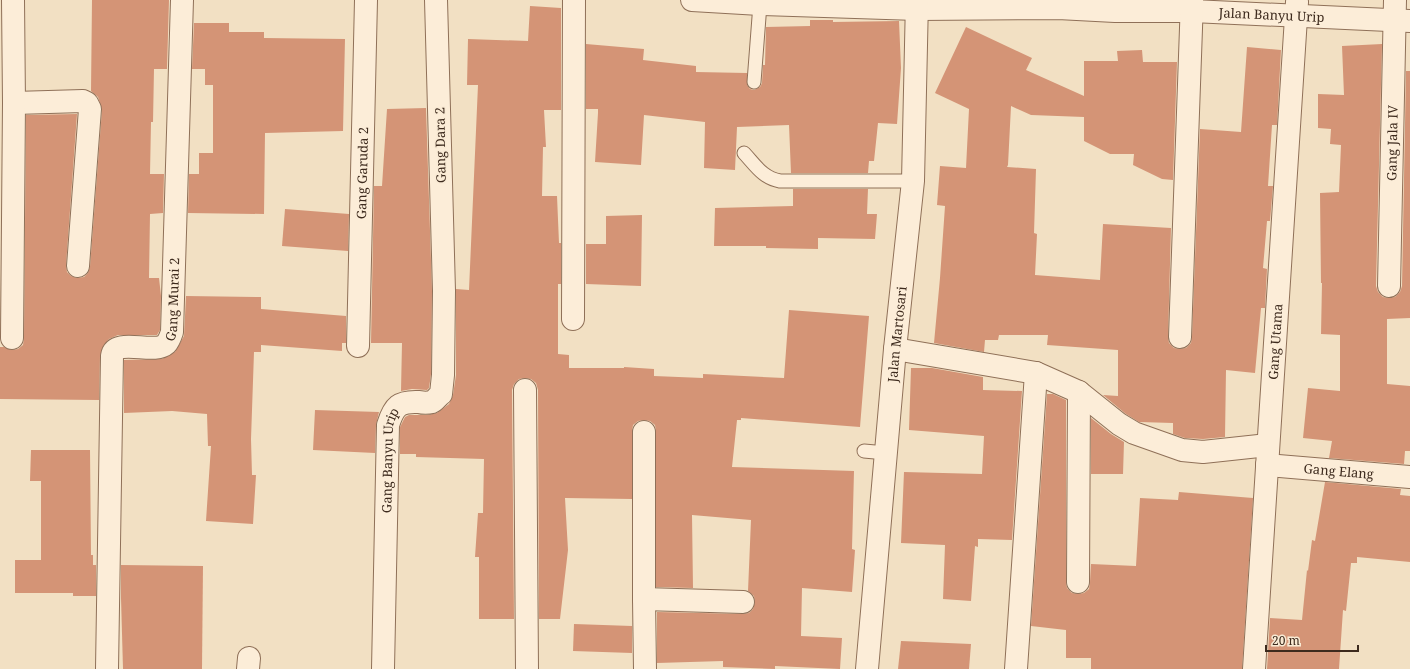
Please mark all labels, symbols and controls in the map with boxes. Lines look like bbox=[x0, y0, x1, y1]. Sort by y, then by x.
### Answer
street label: Jalan Banyu Urip bbox=[1217, 3, 1325, 26]
street label: Gang Jala IV bbox=[1382, 105, 1402, 181]
street label: Gang Dara 2 bbox=[430, 107, 450, 183]
street label: Gang Garuda 2 bbox=[352, 127, 372, 219]
street label: Gang Murai 2 bbox=[160, 257, 183, 344]
street label: Jalan Martosari bbox=[883, 285, 911, 384]
street label: Gang Utama bbox=[1264, 303, 1287, 380]
street label: Gang Banyu Urip bbox=[377, 404, 403, 513]
street label: Gang Elang bbox=[1303, 459, 1375, 483]
scale bar bbox=[1266, 627, 1358, 653]
text: 20 m bbox=[1272, 632, 1300, 649]

